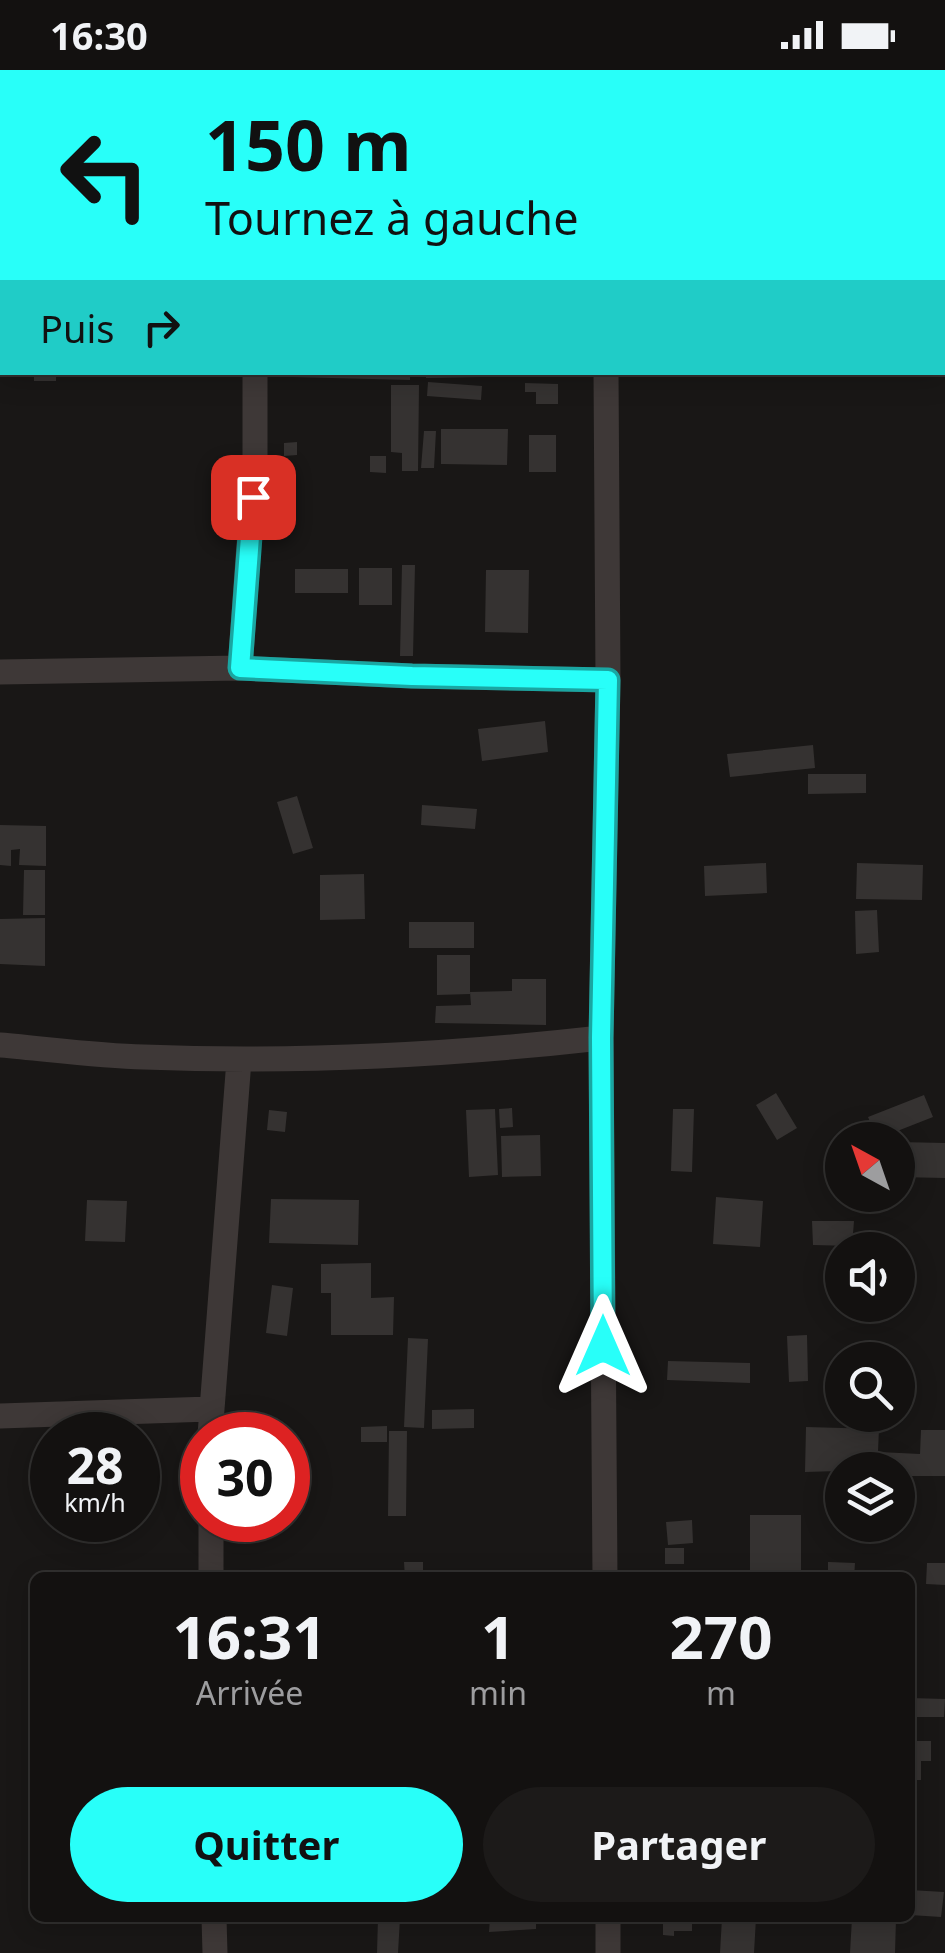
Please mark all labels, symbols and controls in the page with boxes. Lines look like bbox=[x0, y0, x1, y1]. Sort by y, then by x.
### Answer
text: 16:30 bbox=[50, 9, 148, 61]
text: 150 m bbox=[205, 96, 412, 192]
icon: left bbox=[40, 110, 170, 240]
text: Tournez à gauche bbox=[205, 187, 579, 248]
icon: right bbox=[134, 300, 189, 355]
text: Puis bbox=[40, 302, 114, 354]
pin bbox=[211, 455, 296, 540]
icon: arrive bbox=[226, 470, 281, 525]
north arrow bbox=[825, 1122, 915, 1212]
map controls bbox=[825, 1122, 915, 1542]
button: sound bbox=[825, 1232, 915, 1322]
position arrow bbox=[551, 1294, 655, 1398]
button: search bbox=[825, 1342, 915, 1432]
speed limit sign: 30 bbox=[180, 1412, 310, 1542]
text: 28 bbox=[66, 1431, 124, 1499]
button: layers bbox=[825, 1452, 915, 1542]
text: km/h bbox=[64, 1485, 126, 1519]
text: 16:31 bbox=[172, 1595, 327, 1677]
text: 1 bbox=[481, 1595, 515, 1677]
text: 270 bbox=[670, 1595, 773, 1677]
text: Arrivée bbox=[196, 1671, 303, 1714]
text: min bbox=[469, 1671, 527, 1714]
text: m bbox=[706, 1671, 736, 1714]
button: Quitter bbox=[70, 1787, 463, 1902]
button: Partager bbox=[483, 1787, 875, 1902]

